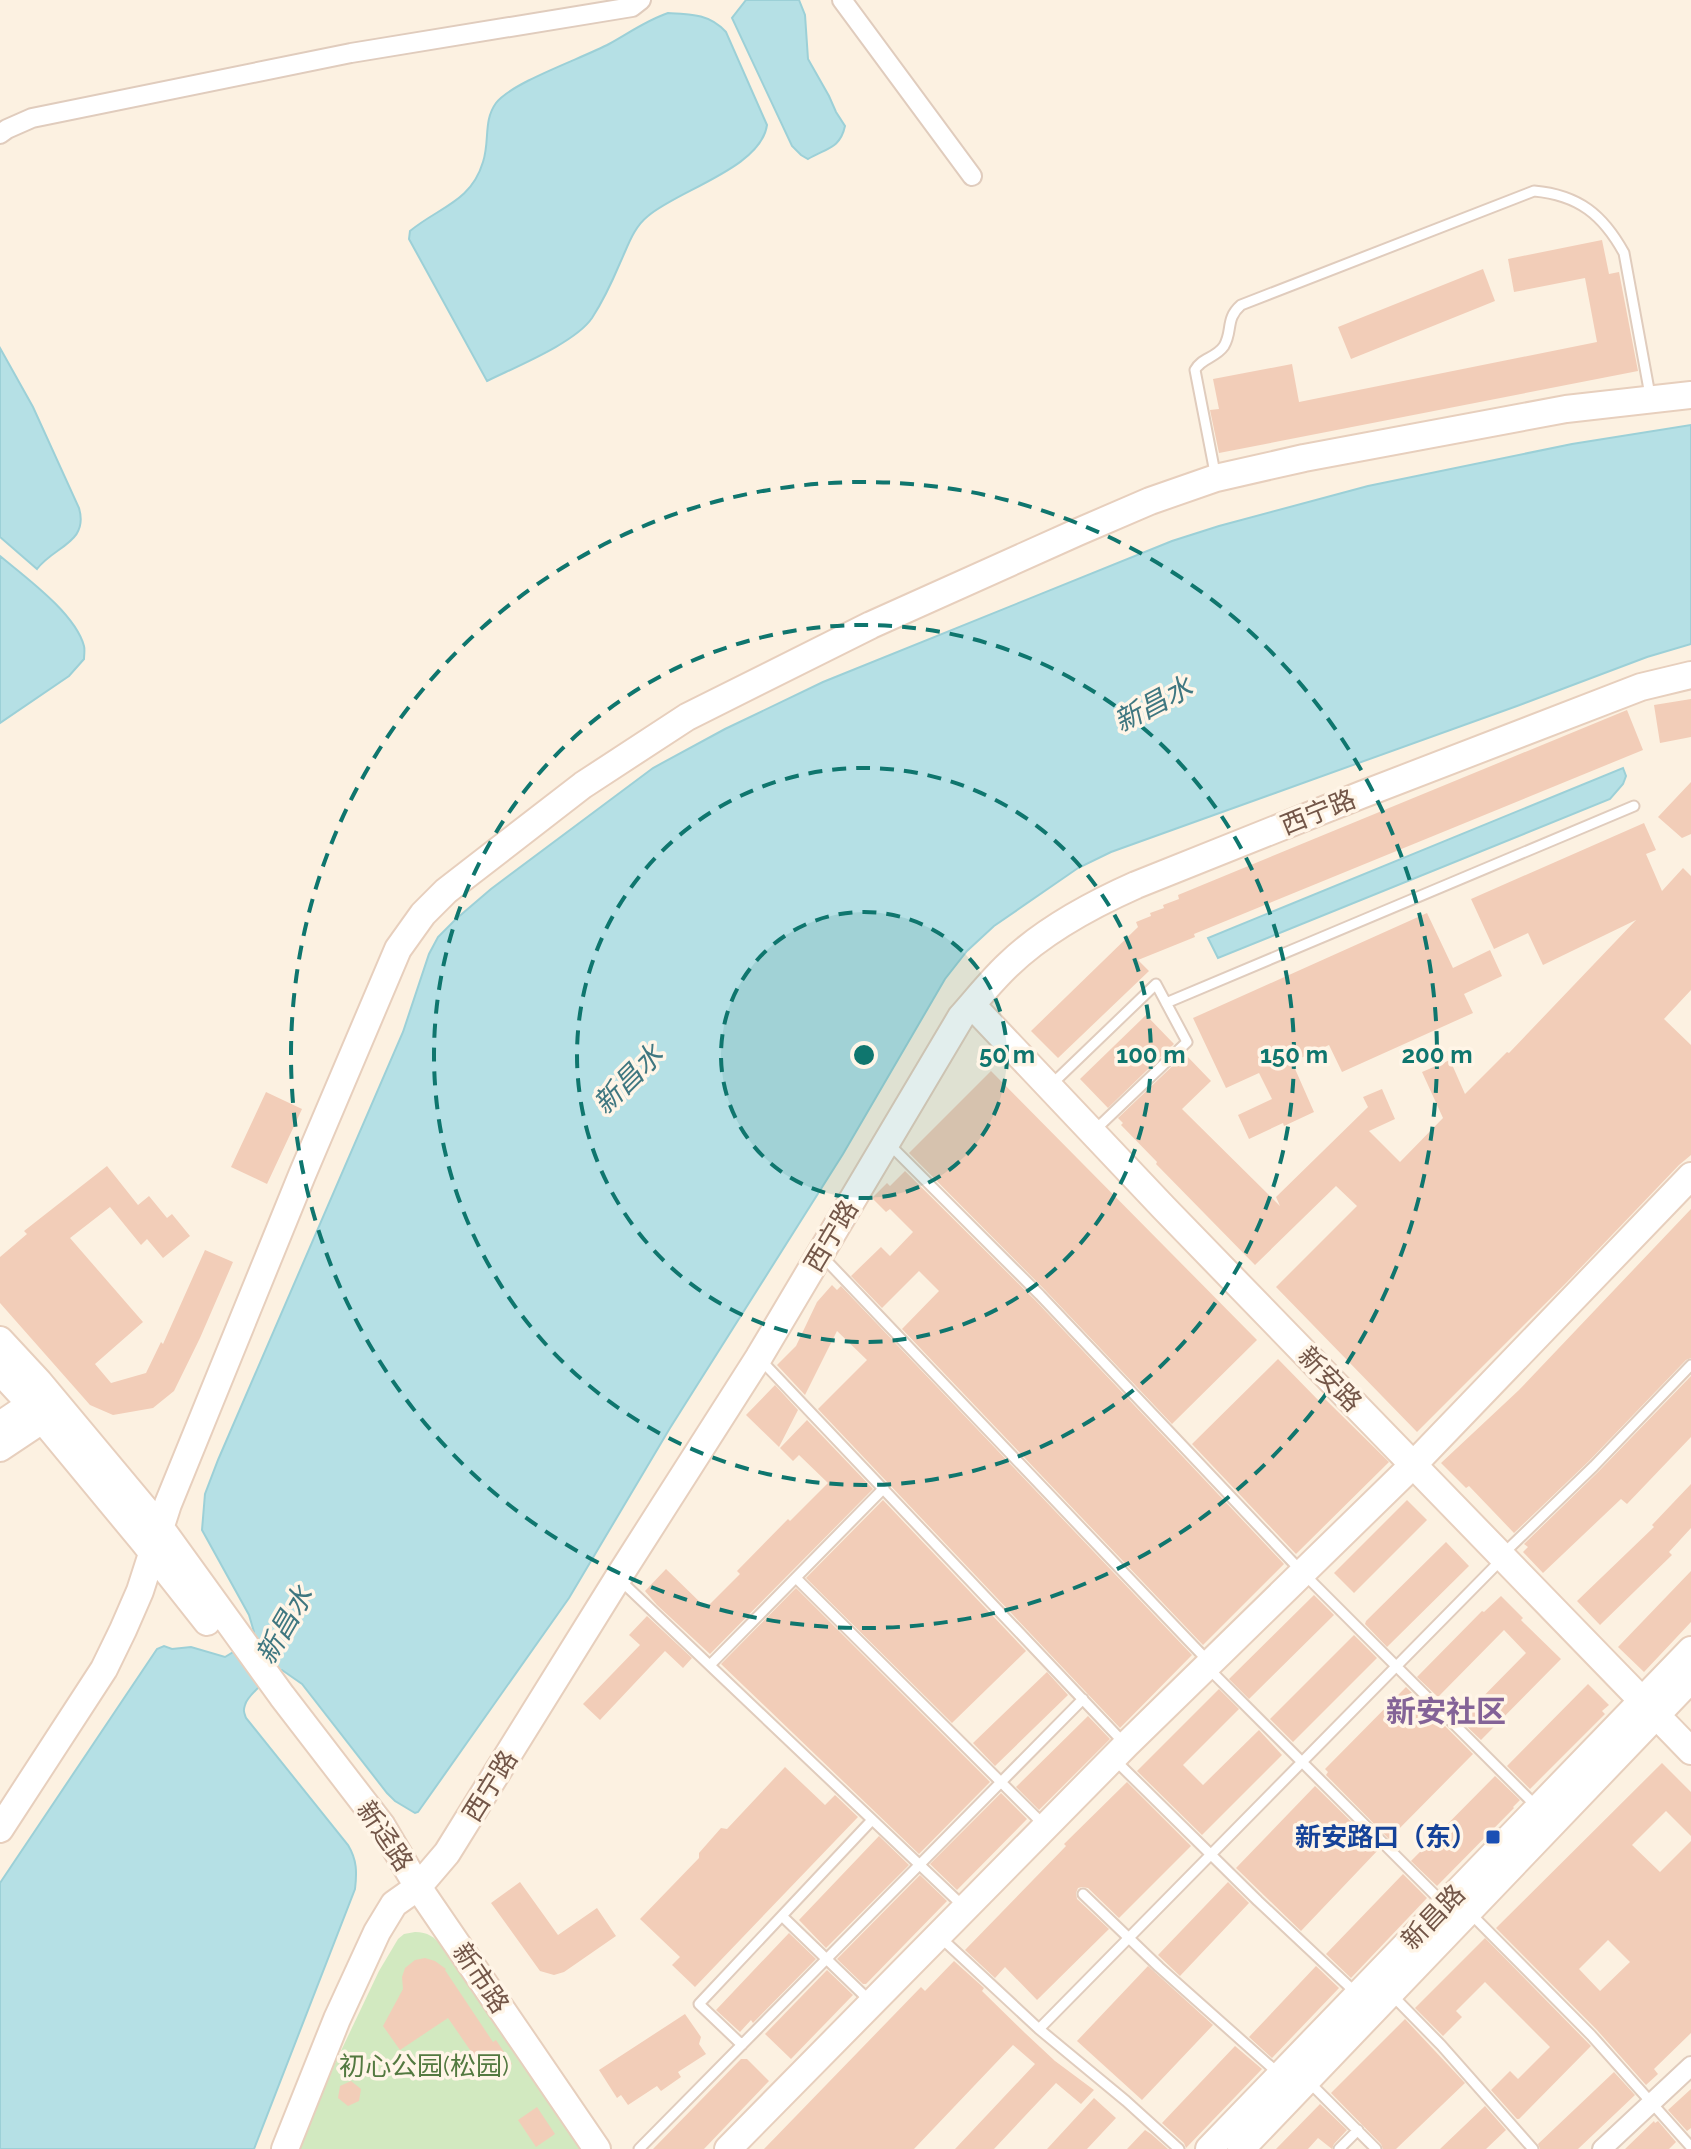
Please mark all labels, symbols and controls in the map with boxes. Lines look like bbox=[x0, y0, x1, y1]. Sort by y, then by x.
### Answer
water label: 新昌水 bbox=[1108, 669, 1200, 739]
street label: 西宁路 bbox=[1276, 783, 1360, 841]
water label: 新昌水 bbox=[587, 1037, 671, 1121]
text: 50 m bbox=[979, 1040, 1035, 1069]
text: 100 m bbox=[1116, 1040, 1186, 1069]
text: 150 m bbox=[1260, 1040, 1328, 1069]
text: 200 m bbox=[1401, 1040, 1473, 1069]
centre of rings bbox=[850, 1041, 878, 1069]
street label: 西宁路 bbox=[798, 1195, 864, 1277]
street label: 新安路 bbox=[1292, 1341, 1368, 1417]
water label: 新昌水 bbox=[249, 1579, 321, 1670]
district label: 新安社区 bbox=[1386, 1694, 1506, 1729]
street label: 西宁路 bbox=[457, 1745, 523, 1827]
street label: 新迳路 bbox=[351, 1795, 419, 1877]
place label: 新安路口（东） bbox=[1295, 1822, 1477, 1852]
marker: 新安路口（东） bbox=[1484, 1828, 1502, 1846]
street label: 新昌路 bbox=[1395, 1879, 1471, 1955]
street label: 新市路 bbox=[447, 1937, 515, 2019]
park label: 初心公园(松园) bbox=[339, 2051, 509, 2081]

